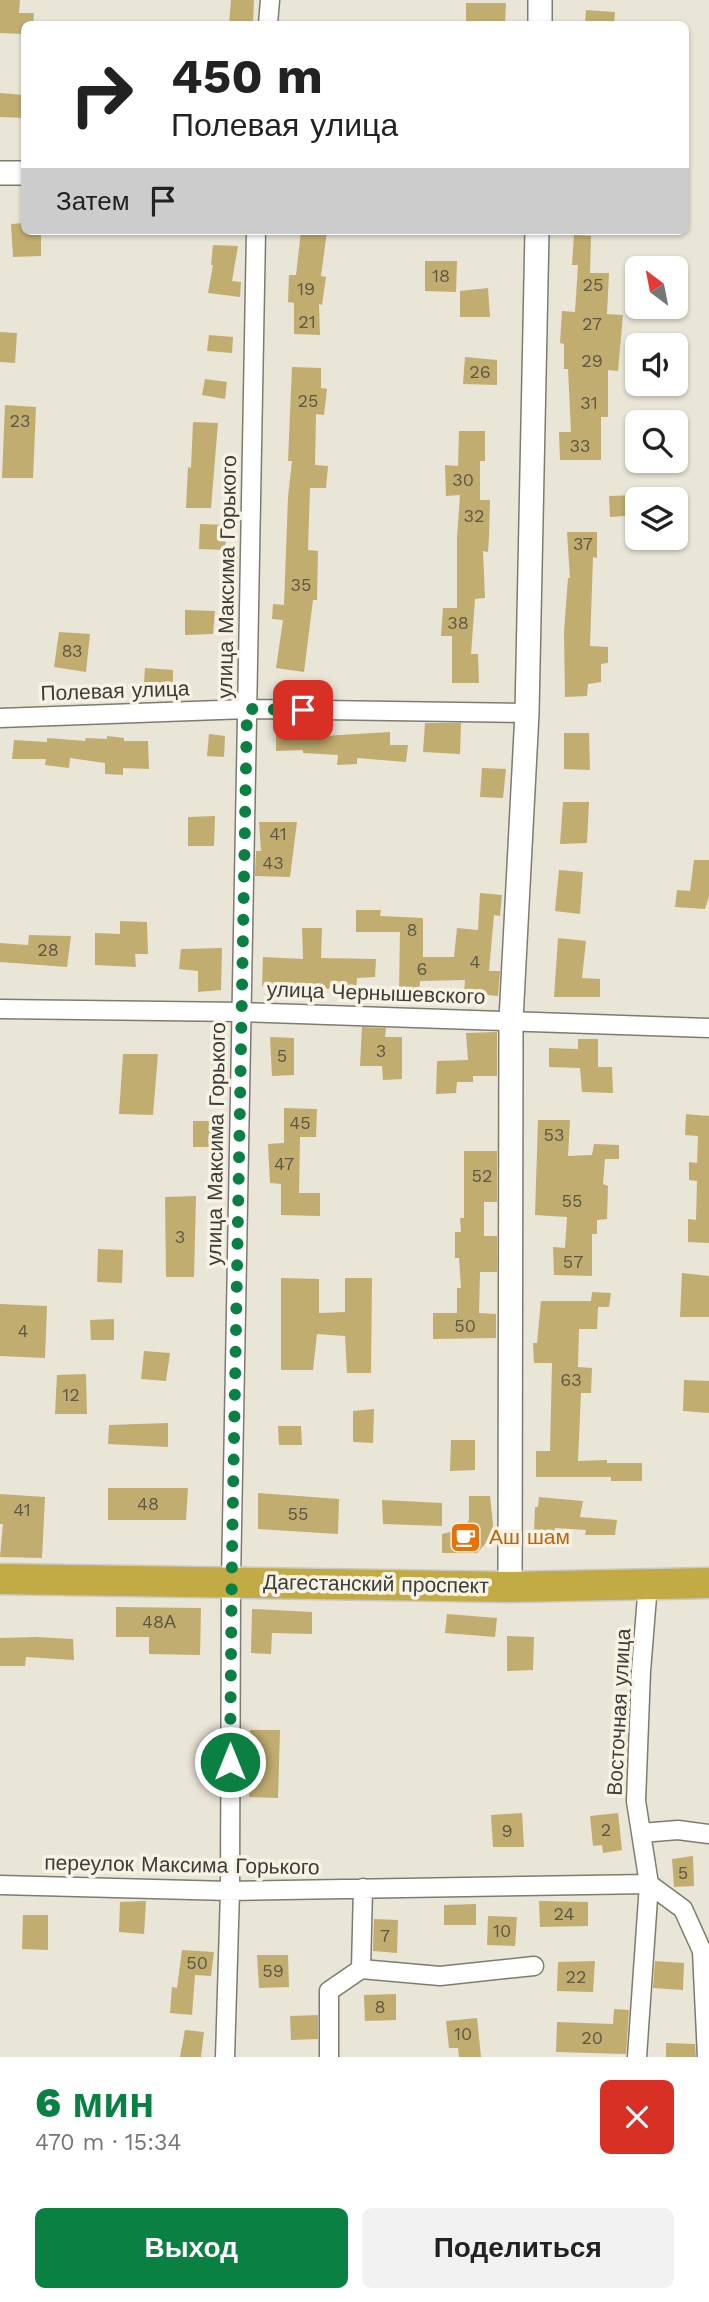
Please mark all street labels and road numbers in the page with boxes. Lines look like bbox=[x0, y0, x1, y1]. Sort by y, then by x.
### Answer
street label: улица Максима Горького bbox=[212, 455, 241, 699]
street label: Полевая улица bbox=[40, 675, 190, 706]
street label: улица Чернышевского bbox=[266, 976, 486, 1009]
street label: улица Максима Горького bbox=[201, 1022, 230, 1266]
street label: Дагестанский проспект bbox=[263, 1569, 489, 1598]
street label: Восточная улица bbox=[602, 1627, 635, 1796]
street label: переулок Максима Горького bbox=[44, 1850, 320, 1879]

